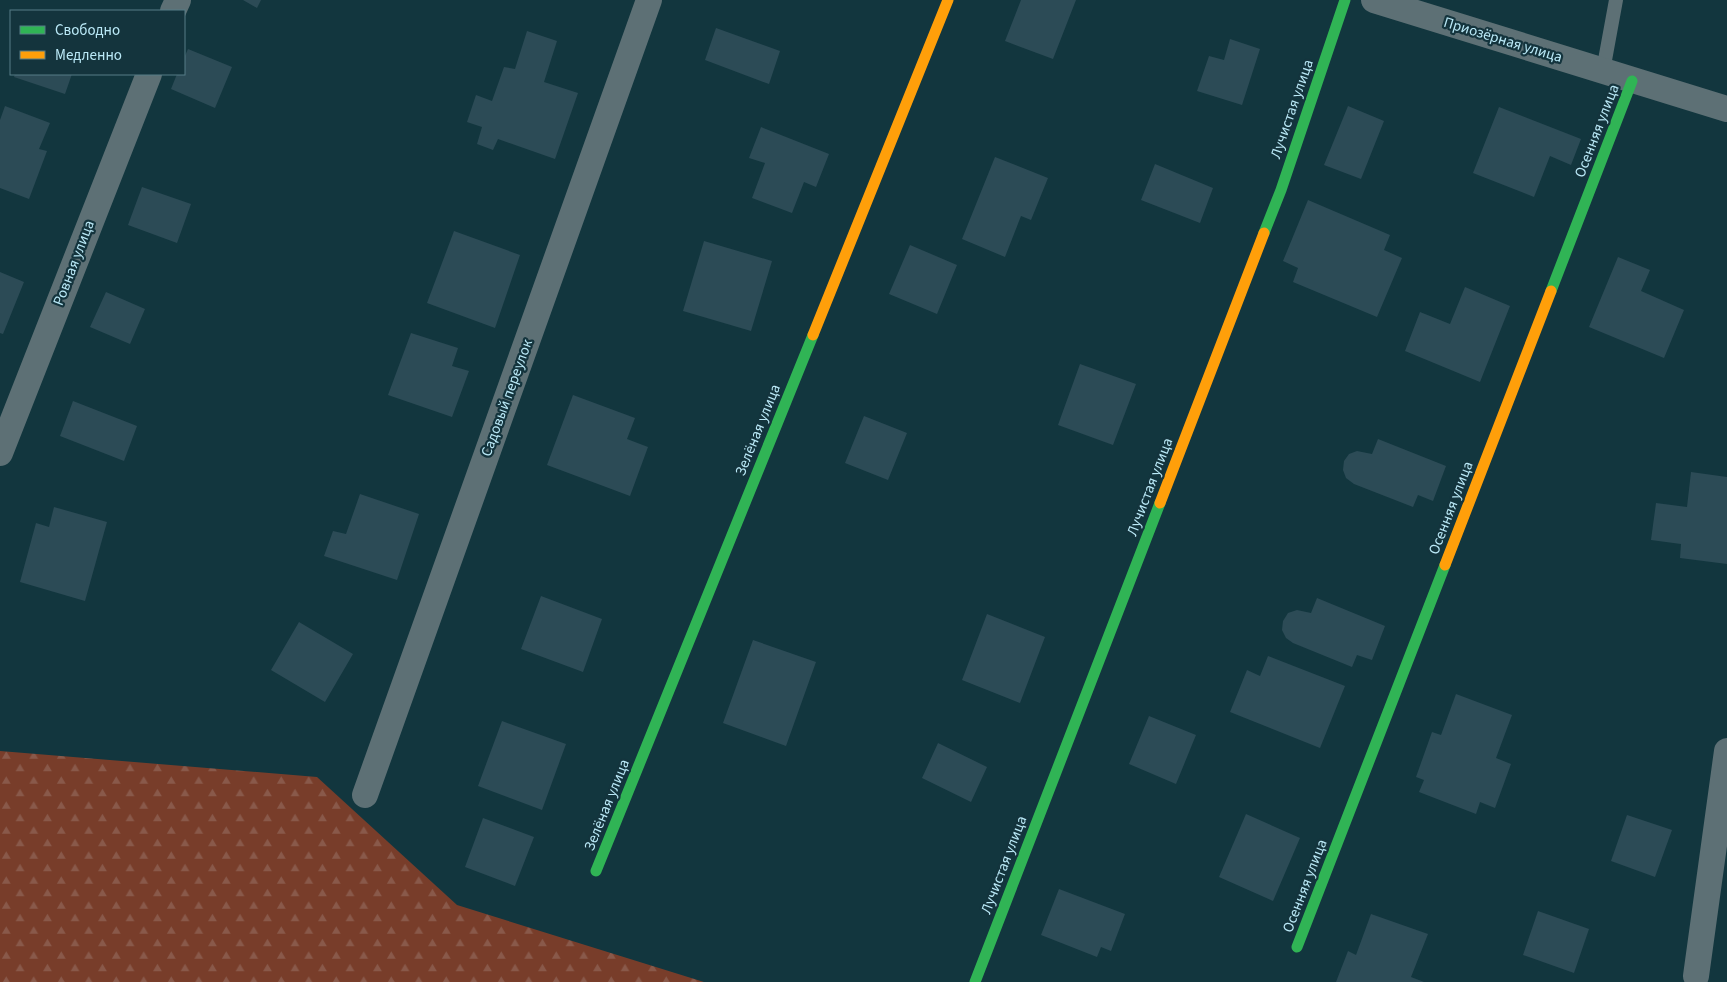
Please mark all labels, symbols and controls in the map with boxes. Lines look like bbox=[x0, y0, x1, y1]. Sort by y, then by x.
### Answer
legend bbox=[10, 10, 185, 75]
street label: Приозёрная улица bbox=[1441, 12, 1565, 68]
text: Свободно bbox=[55, 20, 120, 41]
text: Медленно bbox=[55, 45, 122, 66]
street label: Лучистая улица bbox=[1265, 57, 1319, 161]
street label: Осенняя улица bbox=[1570, 81, 1624, 181]
street label: Ровная улица bbox=[48, 217, 100, 309]
street label: Садовый переулок bbox=[476, 336, 538, 460]
street label: Зелёная улица bbox=[730, 381, 786, 479]
street label: Лучистая улица bbox=[1122, 435, 1178, 539]
street label: Осенняя улица bbox=[1424, 458, 1478, 558]
street label: Зелёная улица bbox=[579, 756, 635, 854]
street label: Лучистая улица bbox=[976, 813, 1032, 917]
street label: Осенняя улица bbox=[1278, 836, 1332, 936]

